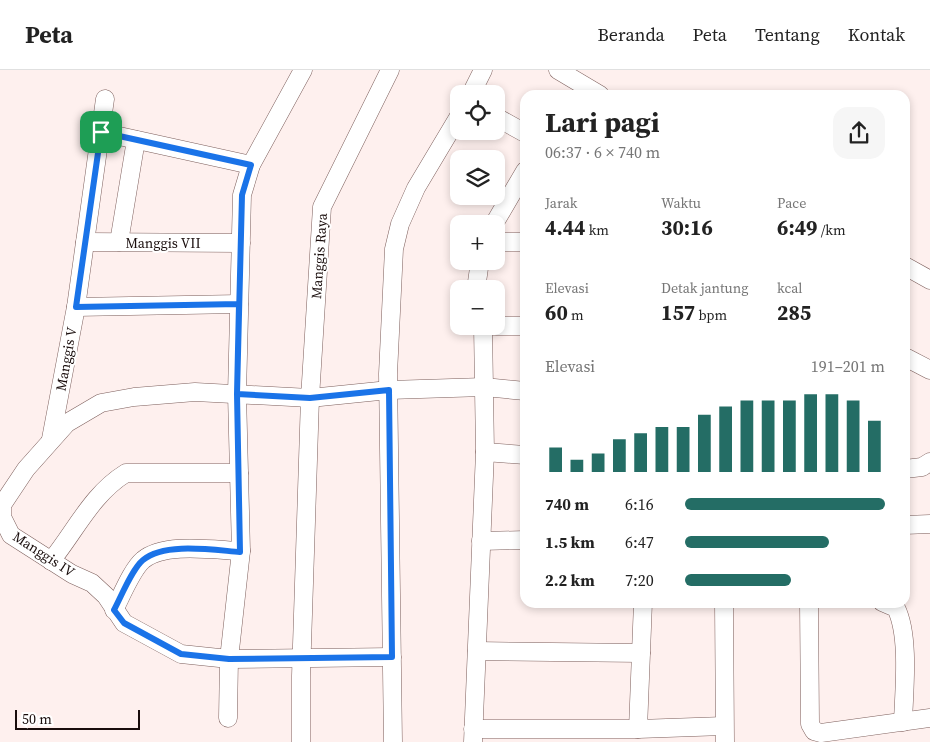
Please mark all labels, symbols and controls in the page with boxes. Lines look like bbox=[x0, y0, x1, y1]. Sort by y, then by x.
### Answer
text: Peta bbox=[25, 18, 73, 51]
text: Beranda bbox=[597, 22, 665, 47]
text: Peta bbox=[693, 22, 727, 47]
text: Tentang bbox=[755, 22, 820, 47]
text: Kontak bbox=[848, 22, 905, 47]
map controls bbox=[450, 85, 505, 335]
button: locate bbox=[450, 85, 505, 140]
text: Lari pagi bbox=[545, 103, 660, 141]
button: share bbox=[833, 107, 885, 159]
pin bbox=[80, 111, 122, 153]
icon: arrive bbox=[87, 118, 115, 146]
text: 06:37 · 6 × 740 m bbox=[545, 141, 660, 163]
button: layers bbox=[450, 150, 505, 205]
text: Jarak bbox=[545, 193, 577, 213]
text: Waktu bbox=[661, 193, 701, 213]
text: Pace bbox=[777, 193, 806, 213]
street label: Manggis Raya bbox=[306, 212, 332, 300]
text: 4.44 bbox=[545, 213, 585, 242]
text: 30:16 bbox=[661, 213, 713, 242]
text: 6:49 bbox=[777, 213, 817, 242]
button: + bbox=[450, 215, 505, 270]
text: km bbox=[585, 220, 609, 240]
text: /km bbox=[817, 220, 846, 240]
street label: Manggis VII bbox=[125, 233, 201, 253]
text: Elevasi bbox=[545, 278, 589, 298]
text: Detak jantung bbox=[661, 278, 748, 298]
text: kcal bbox=[777, 278, 803, 298]
button: − bbox=[450, 280, 505, 335]
text: 60 bbox=[545, 298, 568, 327]
text: 157 bbox=[661, 298, 695, 327]
text: 285 bbox=[777, 298, 811, 327]
text: m bbox=[568, 305, 584, 325]
text: bpm bbox=[695, 305, 727, 325]
street label: Manggis V bbox=[51, 325, 82, 393]
text: Elevasi bbox=[545, 355, 595, 377]
text: 191–201 m bbox=[811, 355, 885, 377]
text: 740 m bbox=[545, 493, 589, 515]
text: 6:16 bbox=[625, 493, 654, 515]
street label: Manggis IV bbox=[9, 526, 79, 582]
text: 1.5 km bbox=[545, 531, 595, 553]
text: 6:47 bbox=[625, 531, 654, 553]
text: 2.2 km bbox=[545, 569, 595, 591]
text: 7:20 bbox=[625, 569, 654, 591]
scale bar bbox=[15, 707, 140, 730]
text: 50 m bbox=[22, 709, 52, 729]

